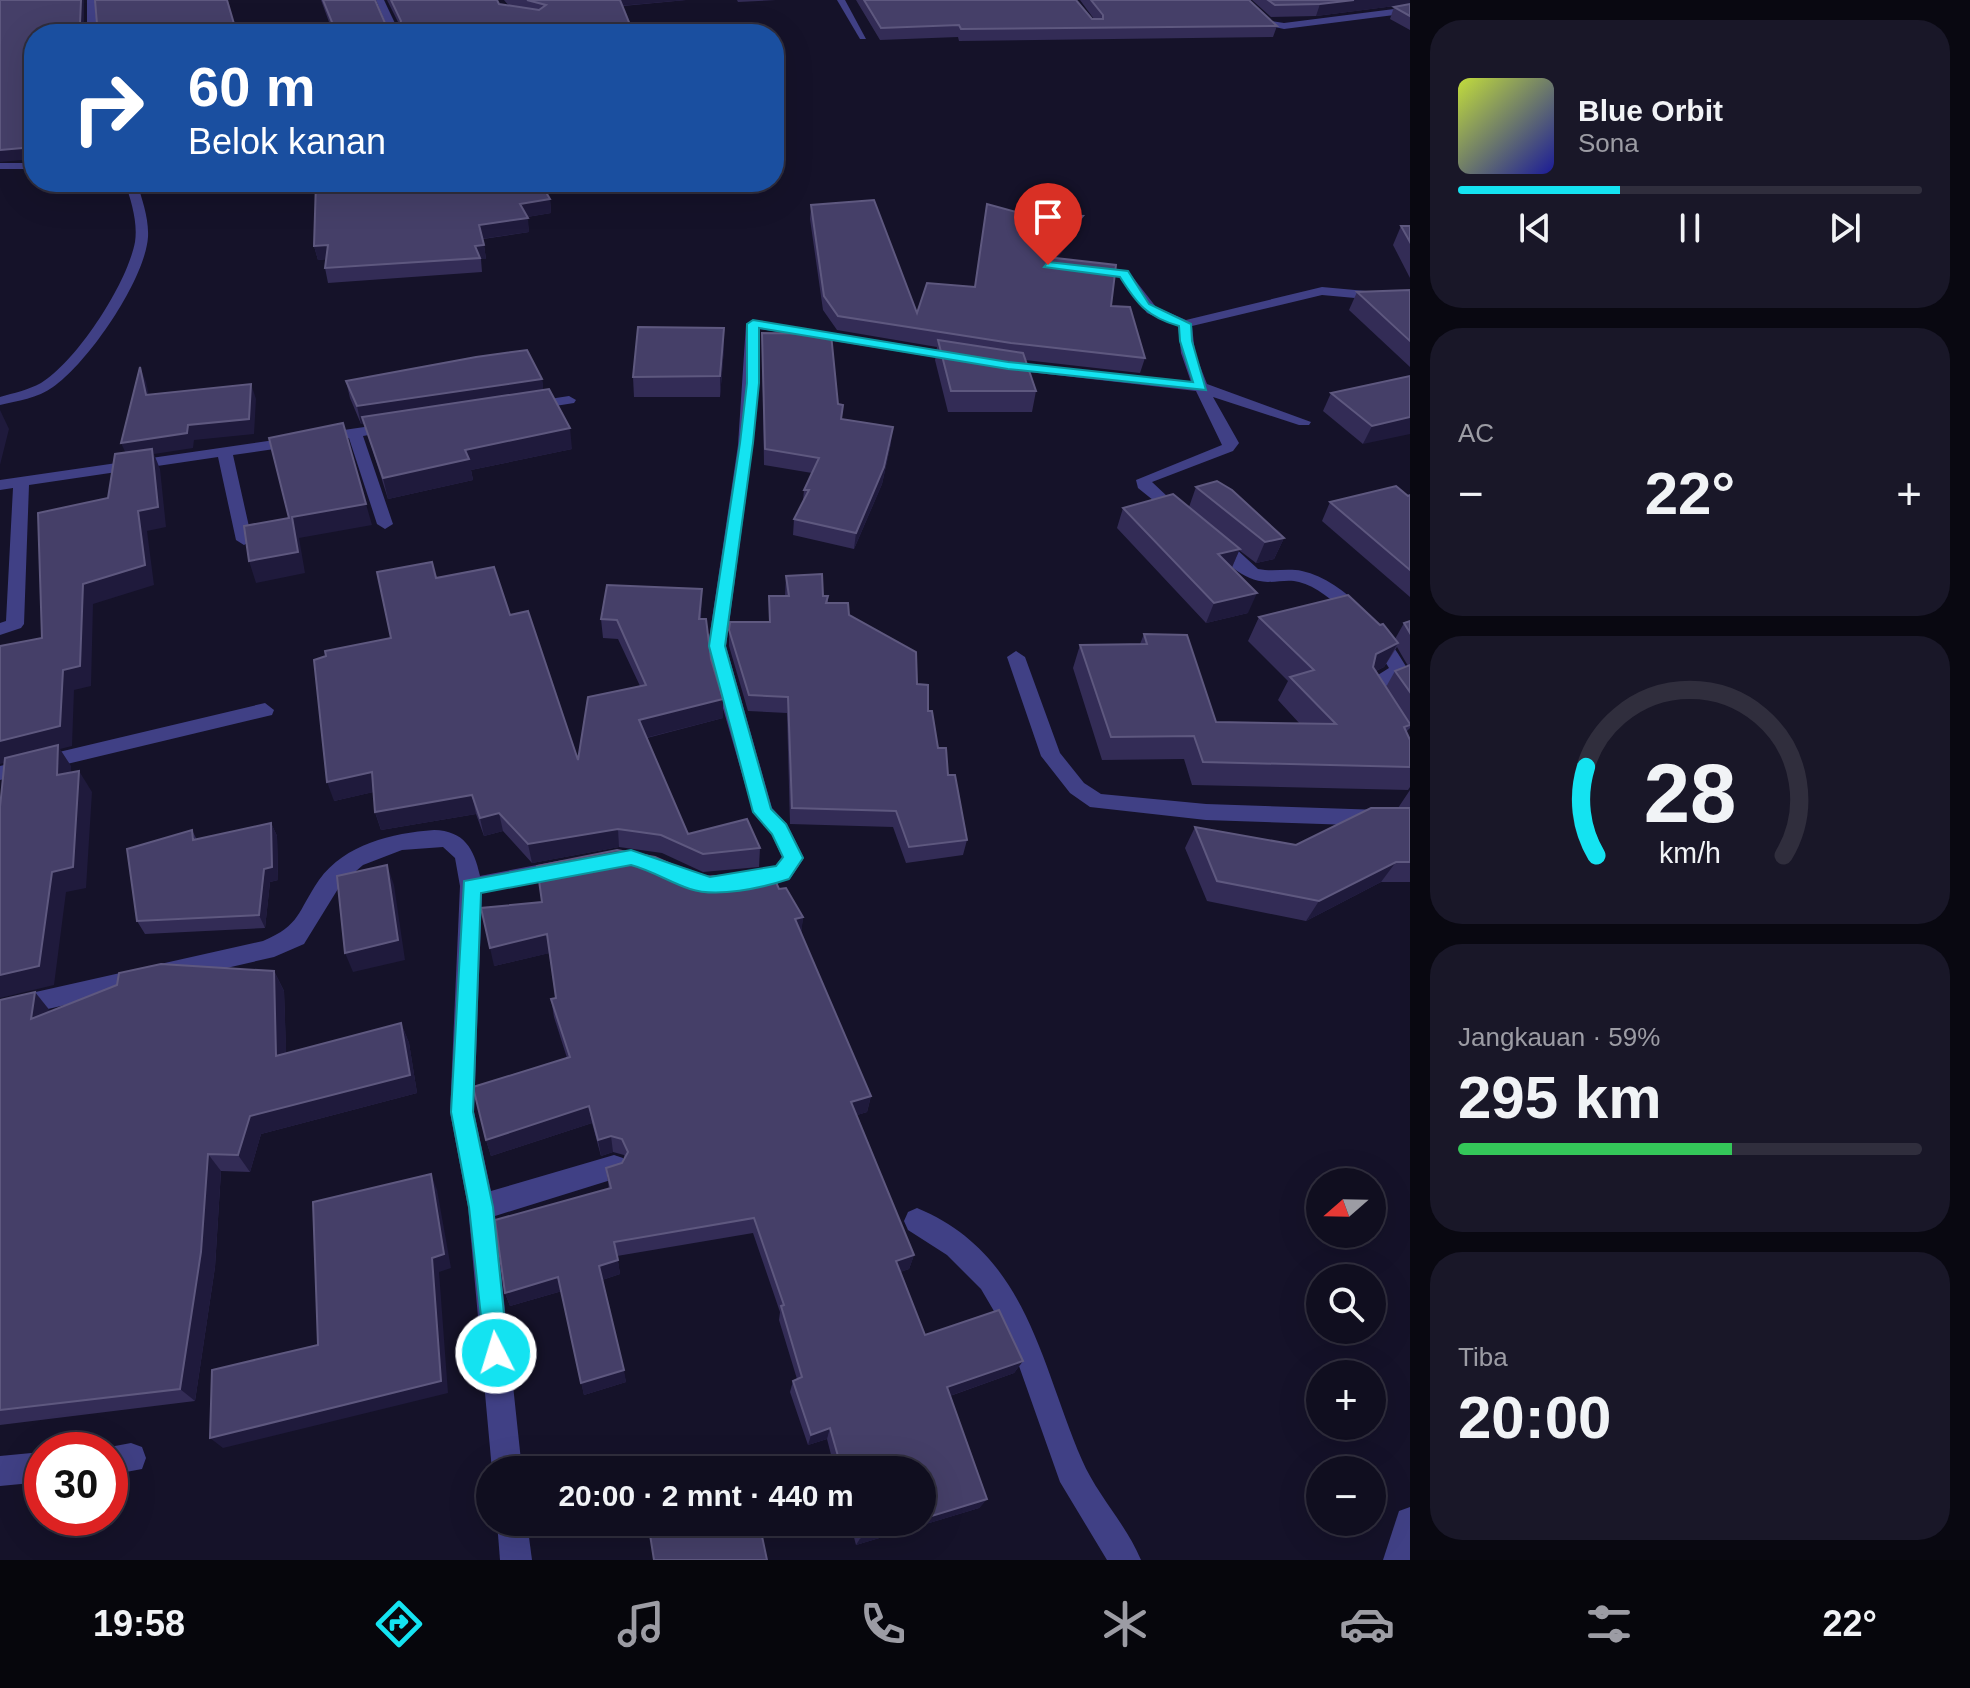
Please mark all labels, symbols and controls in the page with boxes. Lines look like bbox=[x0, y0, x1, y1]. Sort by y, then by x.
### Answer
text: 60 m bbox=[188, 55, 316, 118]
icon: right bbox=[56, 56, 160, 160]
text: Blue Orbit bbox=[1578, 94, 1723, 127]
text: Belok kanan bbox=[188, 121, 386, 162]
text: Sona bbox=[1578, 128, 1639, 158]
pin bbox=[1014, 183, 1082, 265]
icon: arrive bbox=[1026, 195, 1070, 239]
icon: previous bbox=[1513, 206, 1557, 250]
icon: pause bbox=[1668, 206, 1712, 250]
icon: next bbox=[1823, 206, 1867, 250]
text: AC bbox=[1458, 418, 1494, 448]
text: 22° bbox=[1645, 460, 1735, 527]
text: − bbox=[1458, 469, 1484, 518]
text: + bbox=[1896, 469, 1922, 518]
text: 28 bbox=[1644, 747, 1736, 840]
text: km/h bbox=[1659, 837, 1721, 869]
text: Jangkauan · 59% bbox=[1458, 1022, 1660, 1052]
text: 295 km bbox=[1458, 1064, 1662, 1131]
north arrow bbox=[1306, 1168, 1386, 1248]
map controls bbox=[1306, 1168, 1386, 1536]
button: search bbox=[1306, 1264, 1386, 1344]
position arrow bbox=[454, 1311, 538, 1395]
text: Tiba bbox=[1458, 1342, 1508, 1372]
button: + bbox=[1306, 1360, 1386, 1440]
text: 20:00 bbox=[1458, 1384, 1611, 1451]
speed limit sign: 30 bbox=[24, 1432, 128, 1536]
button: − bbox=[1306, 1456, 1386, 1536]
text: 20:00 · 2 mnt · 440 m bbox=[558, 1479, 854, 1512]
icon: directions bbox=[371, 1596, 427, 1652]
icon: music bbox=[613, 1596, 669, 1652]
icon: phone bbox=[855, 1596, 911, 1652]
icon: climate bbox=[1097, 1596, 1153, 1652]
icon: car bbox=[1339, 1596, 1395, 1652]
icon: filters bbox=[1581, 1596, 1637, 1652]
text: 19:58 bbox=[93, 1603, 185, 1644]
text: 22° bbox=[1822, 1603, 1877, 1644]

